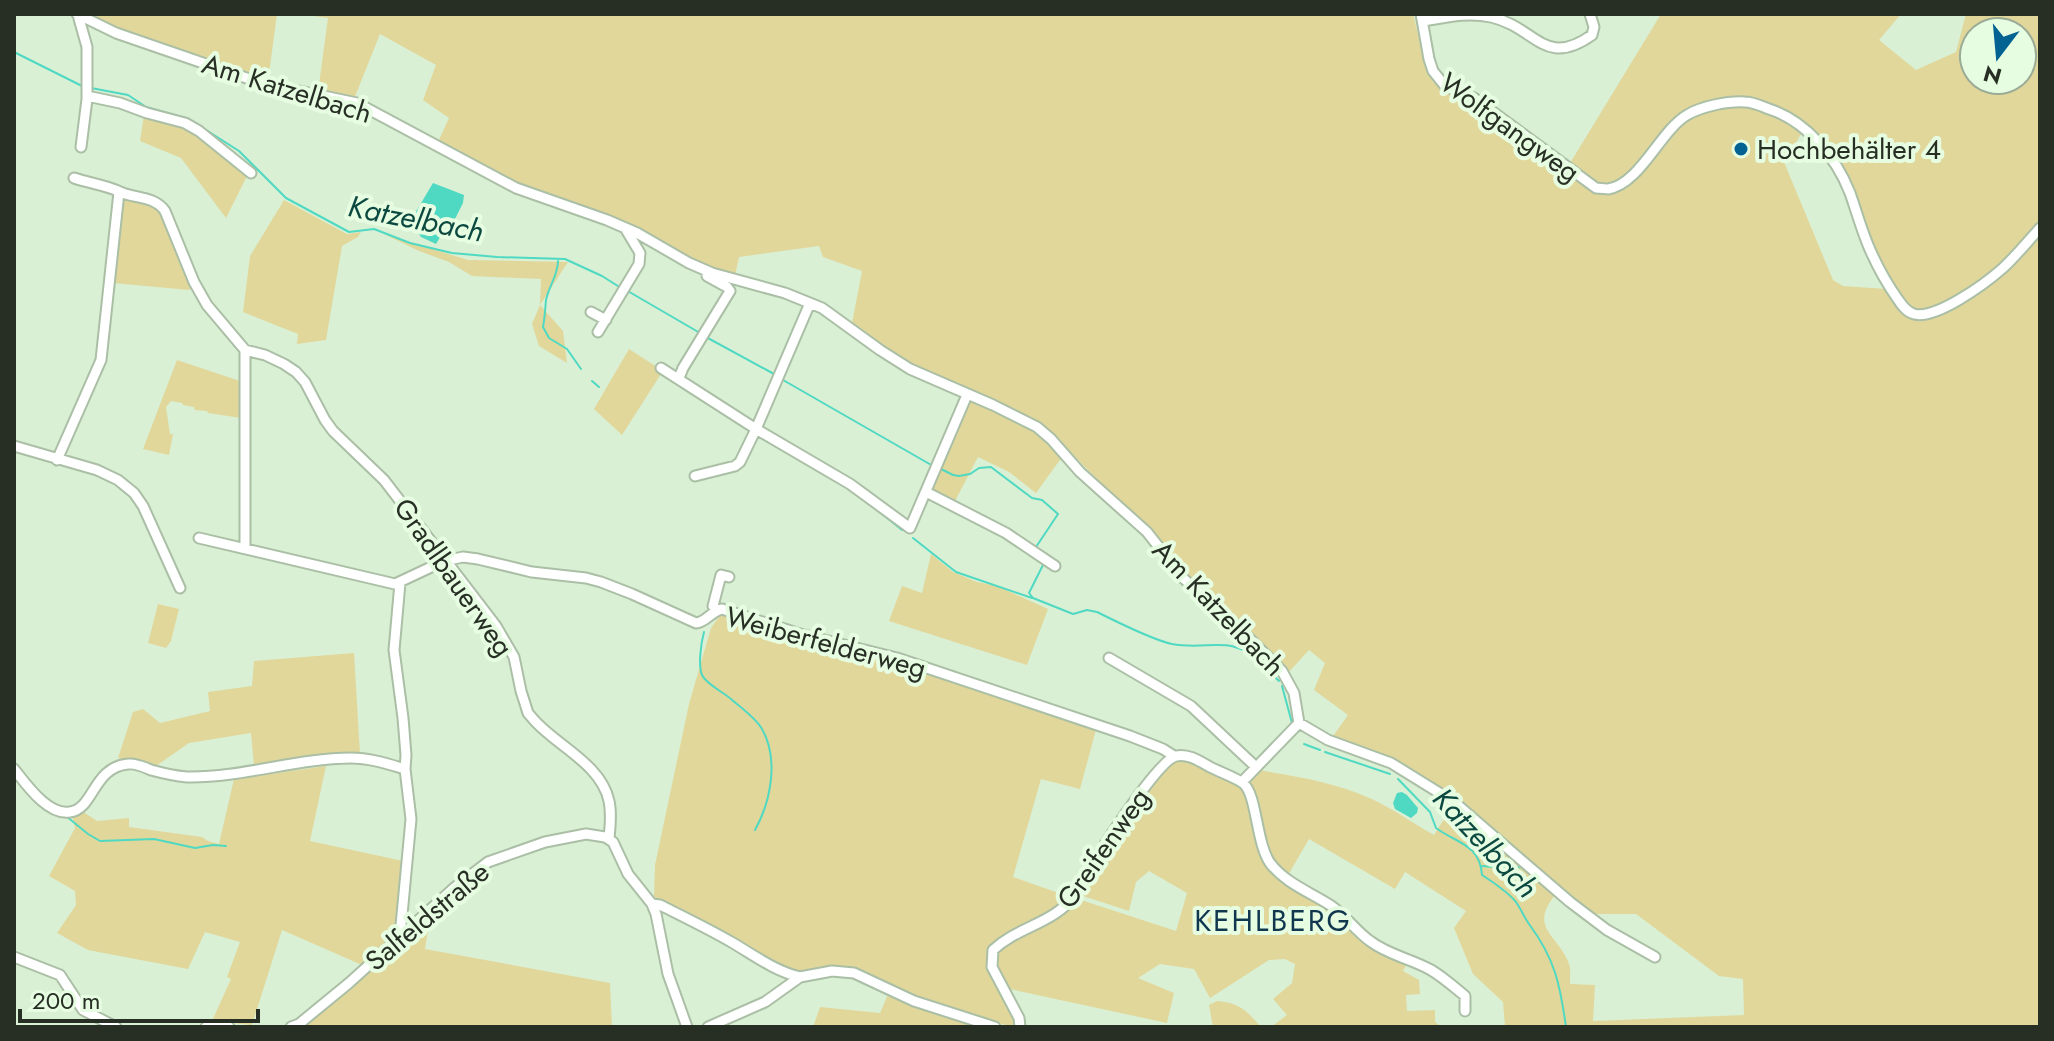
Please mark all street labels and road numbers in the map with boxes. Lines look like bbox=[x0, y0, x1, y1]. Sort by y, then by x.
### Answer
street label: Am Katzelbach bbox=[197, 43, 377, 134]
street label: Wolfgangweg bbox=[1431, 63, 1588, 192]
street label: Gradlbauerweg bbox=[384, 490, 523, 665]
street label: Am Katzelbach bbox=[1143, 531, 1294, 686]
street label: Weiberfelderweg bbox=[721, 596, 931, 689]
street label: Greifenweg bbox=[1047, 780, 1160, 917]
street label: Salfeldstraße bbox=[356, 852, 498, 981]

